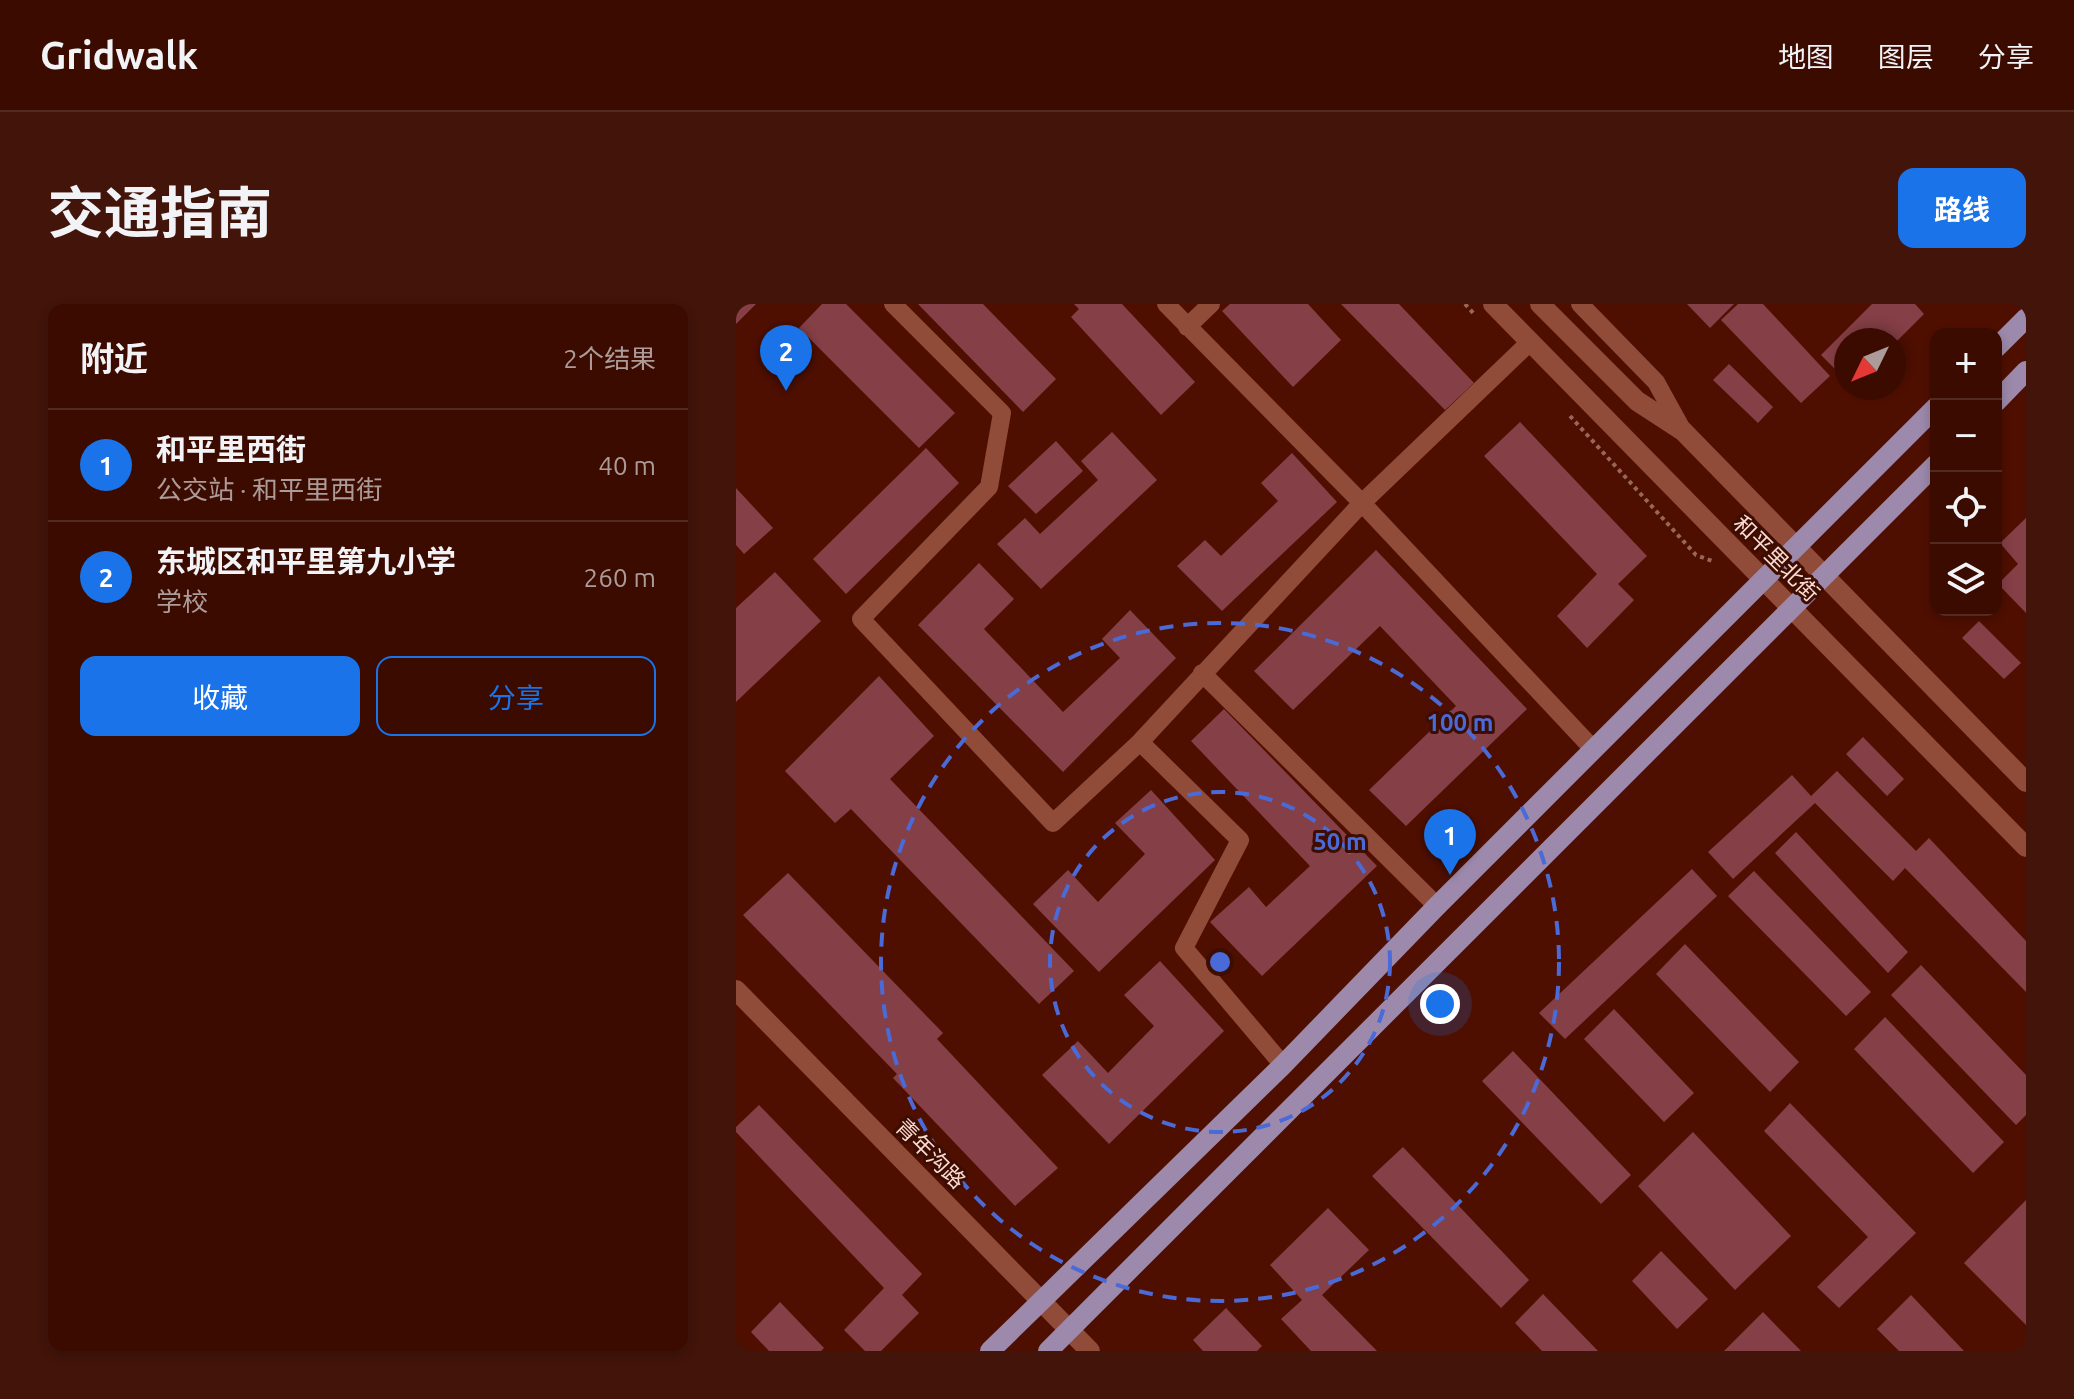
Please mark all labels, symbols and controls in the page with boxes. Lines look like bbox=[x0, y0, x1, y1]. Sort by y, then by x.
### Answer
text: Gridwalk bbox=[40, 34, 198, 76]
text: 地图 bbox=[1778, 41, 1834, 72]
text: 图层 bbox=[1878, 41, 1934, 72]
text: 分享 bbox=[1978, 41, 2034, 72]
button: 路线 bbox=[1898, 168, 2026, 248]
text: 交通指南 bbox=[48, 181, 272, 244]
pin: 2 bbox=[760, 325, 812, 391]
north arrow bbox=[1834, 328, 1906, 400]
map controls bbox=[1930, 328, 2002, 616]
button: + bbox=[1930, 328, 2002, 400]
text: 附近 bbox=[80, 339, 148, 377]
text: 2个结果 bbox=[563, 344, 656, 373]
button: − bbox=[1930, 400, 2002, 472]
text: 和平里西街 bbox=[156, 432, 306, 466]
text: 1 bbox=[99, 451, 113, 480]
text: 40 m bbox=[598, 451, 656, 480]
button: locate bbox=[1930, 472, 2002, 544]
text: 公交站 · 和平里西街 bbox=[156, 475, 382, 504]
street label: 和平里北街 bbox=[1729, 510, 1825, 606]
text: 东城区和平里第九小学 bbox=[156, 544, 456, 578]
button: layers bbox=[1930, 544, 2002, 616]
text: 2 bbox=[99, 563, 113, 592]
text: 260 m bbox=[584, 563, 656, 592]
text: 学校 bbox=[156, 587, 208, 616]
button: 收藏 bbox=[80, 656, 360, 736]
button: 分享 bbox=[376, 656, 656, 736]
text: 100 m bbox=[1427, 709, 1493, 736]
pin: 1 bbox=[1424, 809, 1476, 875]
text: 50 m bbox=[1313, 828, 1367, 855]
centre of rings bbox=[1206, 948, 1234, 976]
your location bbox=[1420, 984, 1460, 1024]
street label: 青年沟路 bbox=[891, 1113, 971, 1193]

